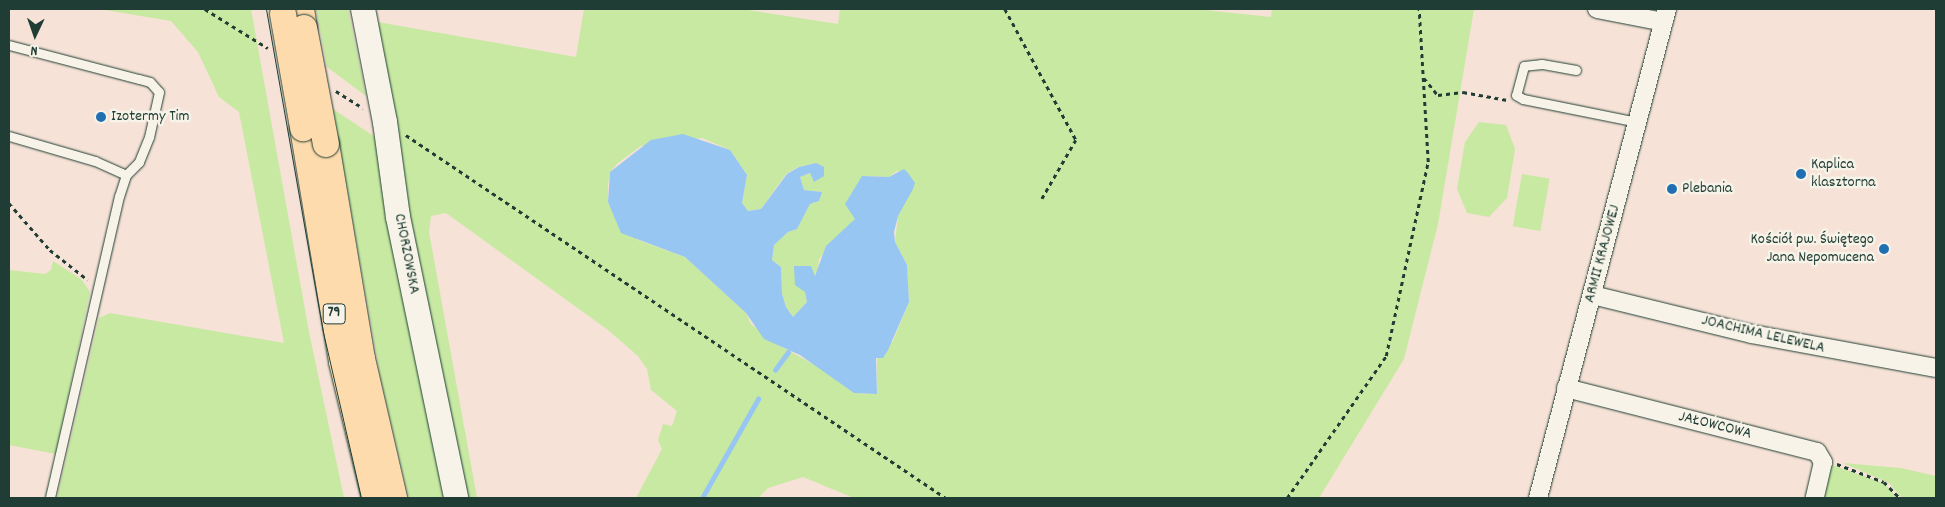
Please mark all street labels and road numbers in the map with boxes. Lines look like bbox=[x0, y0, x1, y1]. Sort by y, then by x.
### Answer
street label: ARMII KRAJOWEJ bbox=[1581, 203, 1625, 305]
street label: CHORZOWSKA bbox=[389, 212, 423, 296]
road number: 79 bbox=[322, 302, 346, 326]
street label: JOACHIMA LELEWELA bbox=[1699, 311, 1827, 359]
street label: JAŁOWCOWA bbox=[1676, 408, 1754, 444]

